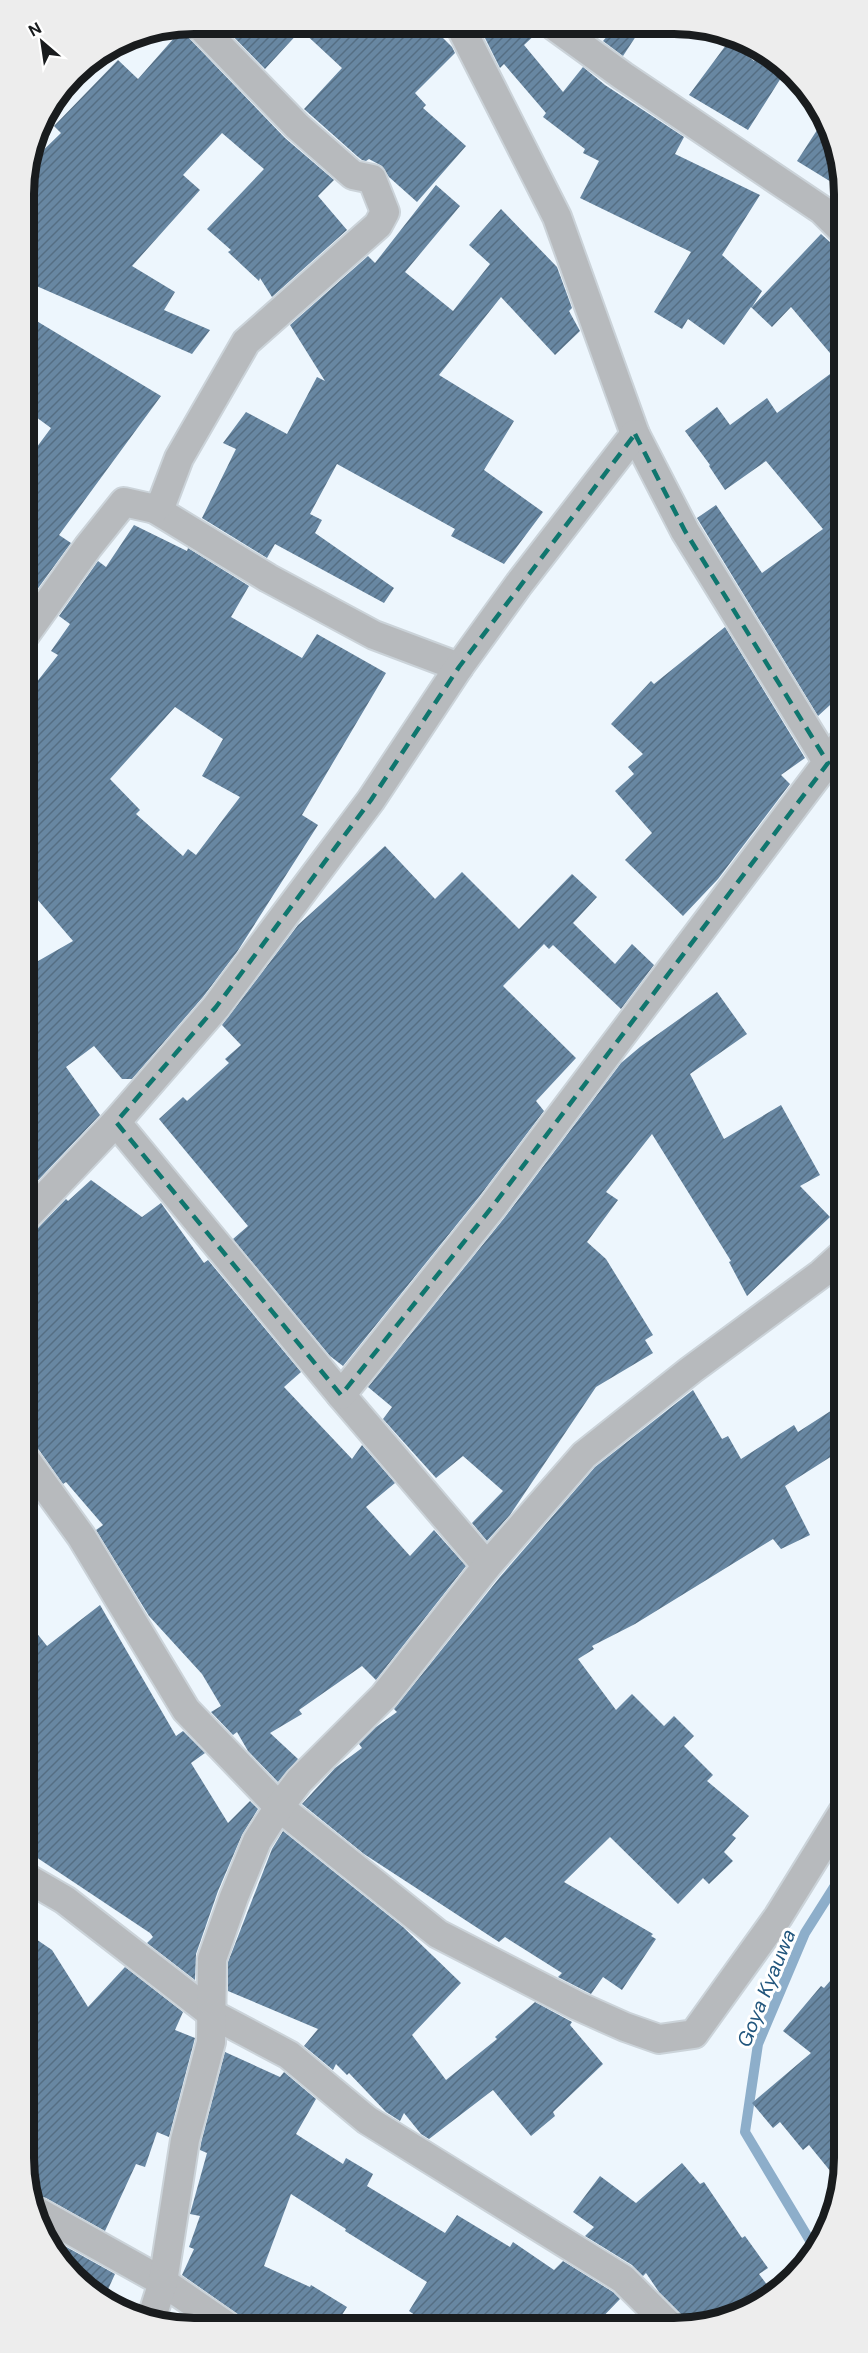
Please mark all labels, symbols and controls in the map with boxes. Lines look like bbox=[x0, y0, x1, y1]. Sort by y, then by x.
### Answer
north arrow bbox=[12, 12, 72, 72]
text: N bbox=[25, 17, 45, 41]
water label: Goya Kyauwa bbox=[731, 1925, 801, 2051]

